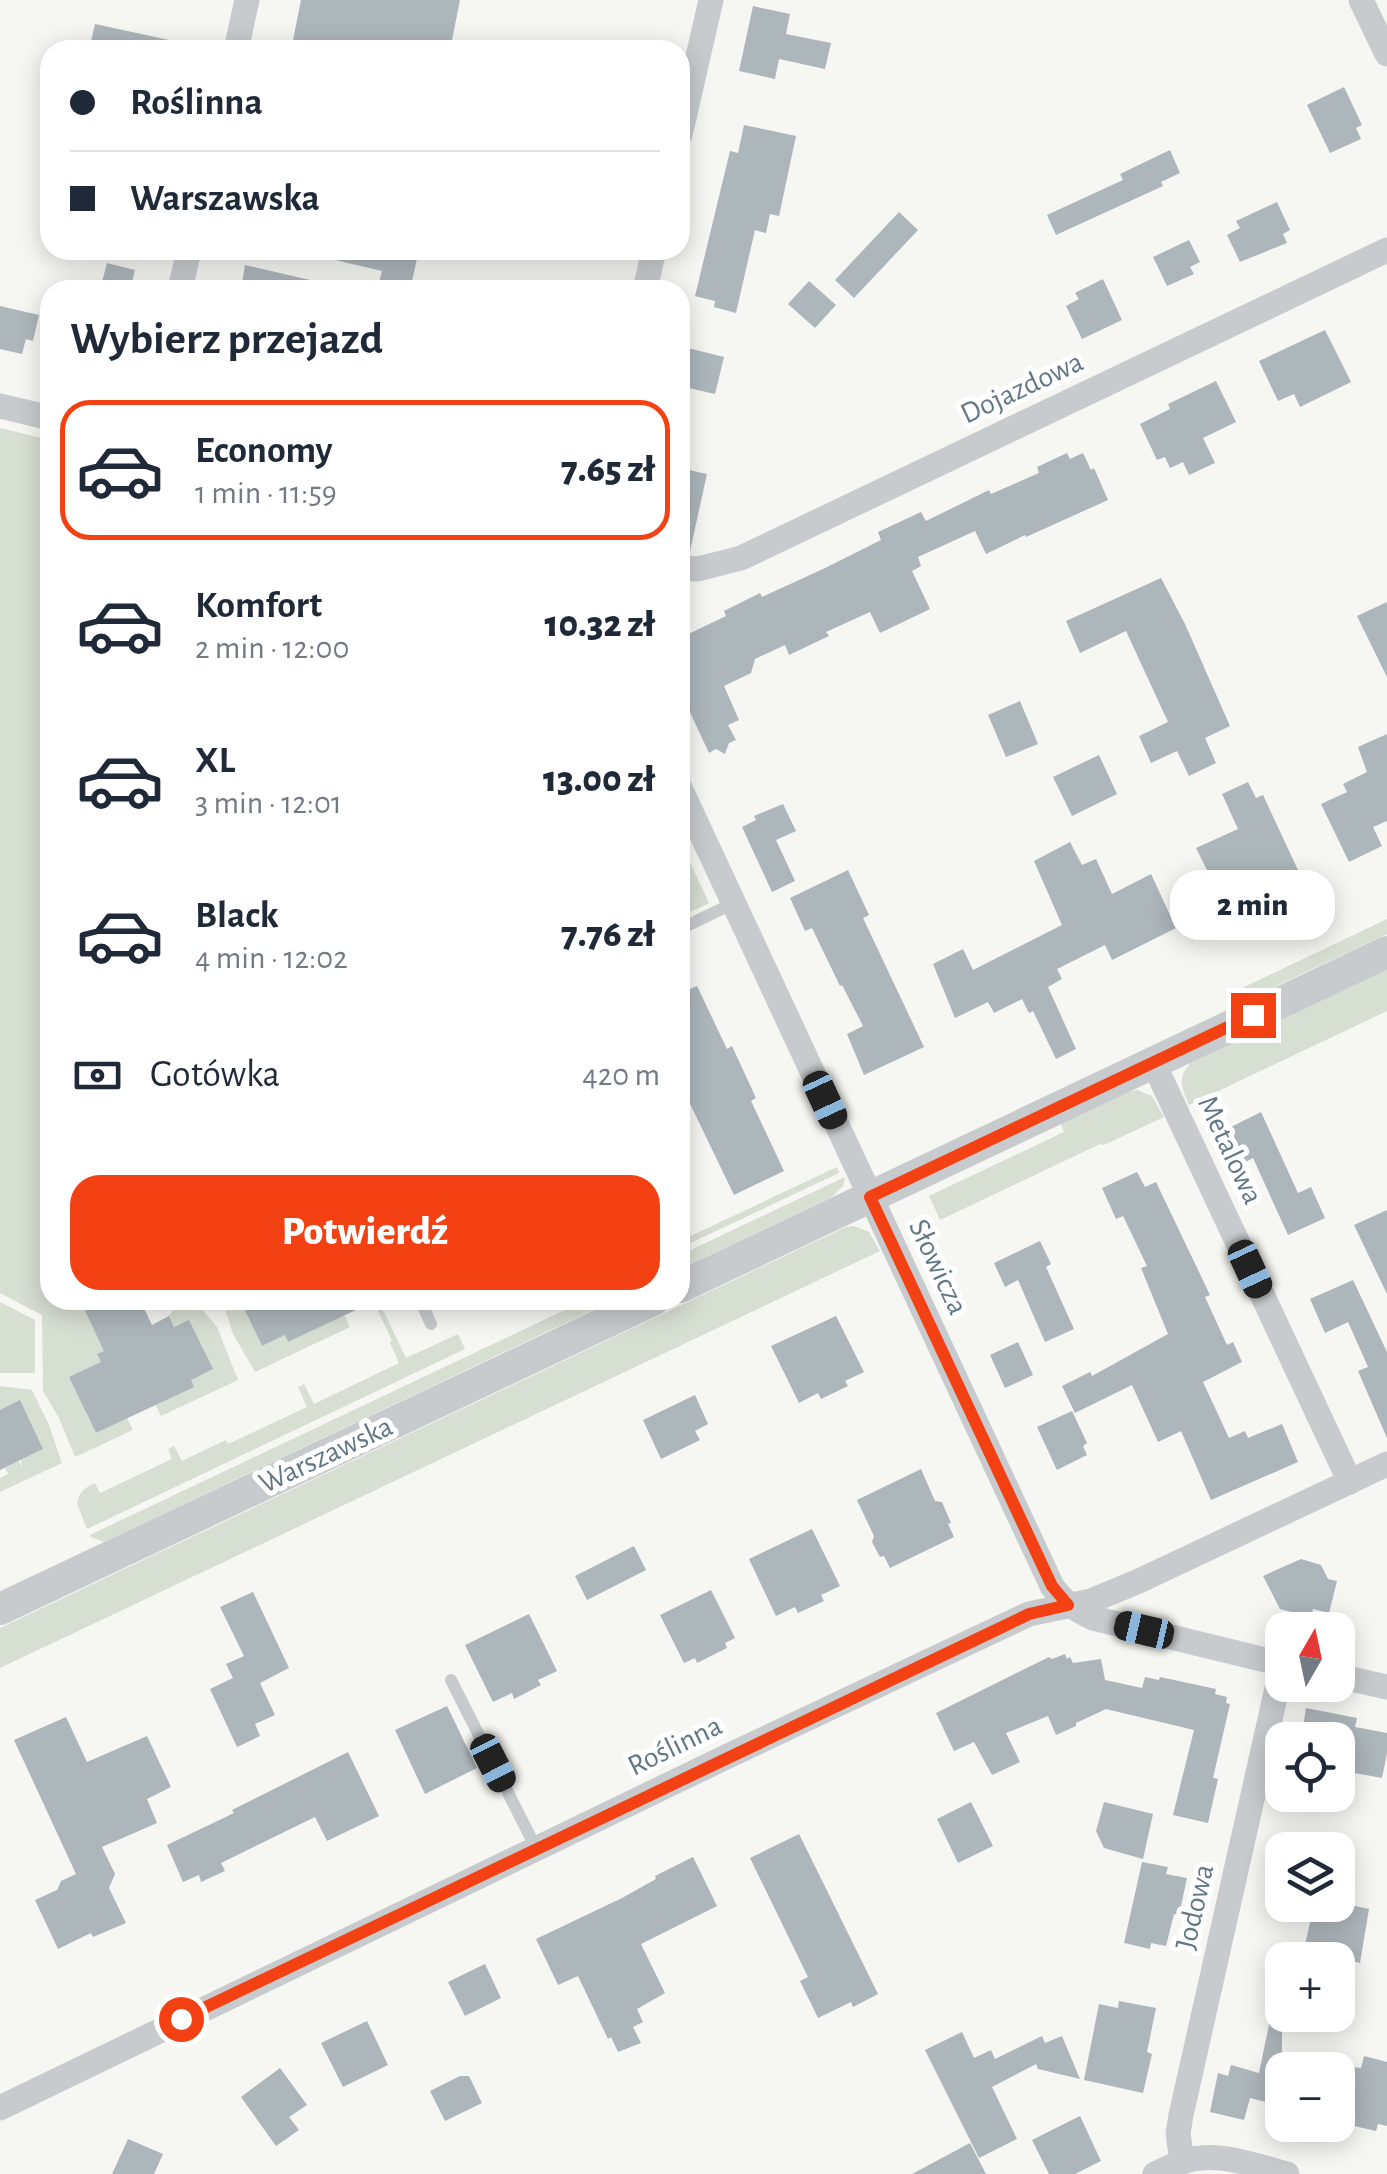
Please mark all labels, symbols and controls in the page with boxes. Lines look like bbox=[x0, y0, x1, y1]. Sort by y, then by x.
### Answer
text: Roślinna bbox=[130, 84, 263, 122]
text: Warszawska bbox=[130, 180, 320, 218]
text: Wybierz przejazd bbox=[70, 317, 383, 362]
street label: Dojazdowa bbox=[956, 347, 1088, 429]
icon: car bbox=[75, 425, 165, 515]
text: Economy bbox=[195, 432, 333, 470]
text: 7.65 zł bbox=[561, 451, 655, 489]
text: 1 min · 11:59 bbox=[195, 477, 337, 509]
icon: car bbox=[75, 580, 165, 670]
text: Komfort bbox=[195, 587, 322, 625]
text: 10.32 zł bbox=[544, 606, 655, 644]
text: 2 min · 12:00 bbox=[195, 632, 349, 664]
icon: car bbox=[75, 735, 165, 825]
text: XL bbox=[195, 742, 235, 780]
text: 13.00 zł bbox=[543, 761, 655, 799]
text: 3 min · 12:01 bbox=[195, 787, 342, 819]
callout: 2 min bbox=[1170, 870, 1336, 940]
text: 2 min bbox=[1217, 889, 1288, 921]
icon: car bbox=[75, 890, 165, 980]
text: Black bbox=[195, 897, 279, 935]
text: 7.76 zł bbox=[561, 916, 655, 954]
text: 4 min · 12:02 bbox=[195, 942, 348, 974]
route end bbox=[1231, 993, 1276, 1038]
icon: cash bbox=[70, 1048, 125, 1103]
text: Gotówka bbox=[150, 1056, 280, 1094]
text: 420 m bbox=[582, 1059, 660, 1091]
car bbox=[799, 1066, 851, 1134]
street label: Metalowa bbox=[1192, 1091, 1268, 1209]
button: Potwierdź bbox=[70, 1175, 660, 1290]
street label: Słowicza bbox=[903, 1215, 973, 1319]
car bbox=[1224, 1235, 1276, 1303]
street label: Warszawska bbox=[255, 1411, 397, 1499]
car bbox=[1111, 1609, 1177, 1651]
north arrow bbox=[1265, 1612, 1355, 1702]
map controls bbox=[1265, 1612, 1355, 2142]
street label: Roślinna bbox=[623, 1710, 727, 1782]
button: locate bbox=[1265, 1722, 1355, 1812]
car bbox=[466, 1729, 520, 1797]
button: layers bbox=[1265, 1832, 1355, 1922]
street label: Jodowa bbox=[1171, 1861, 1219, 1953]
button: + bbox=[1265, 1942, 1355, 2032]
route start bbox=[159, 1997, 204, 2042]
button: − bbox=[1265, 2052, 1355, 2142]

